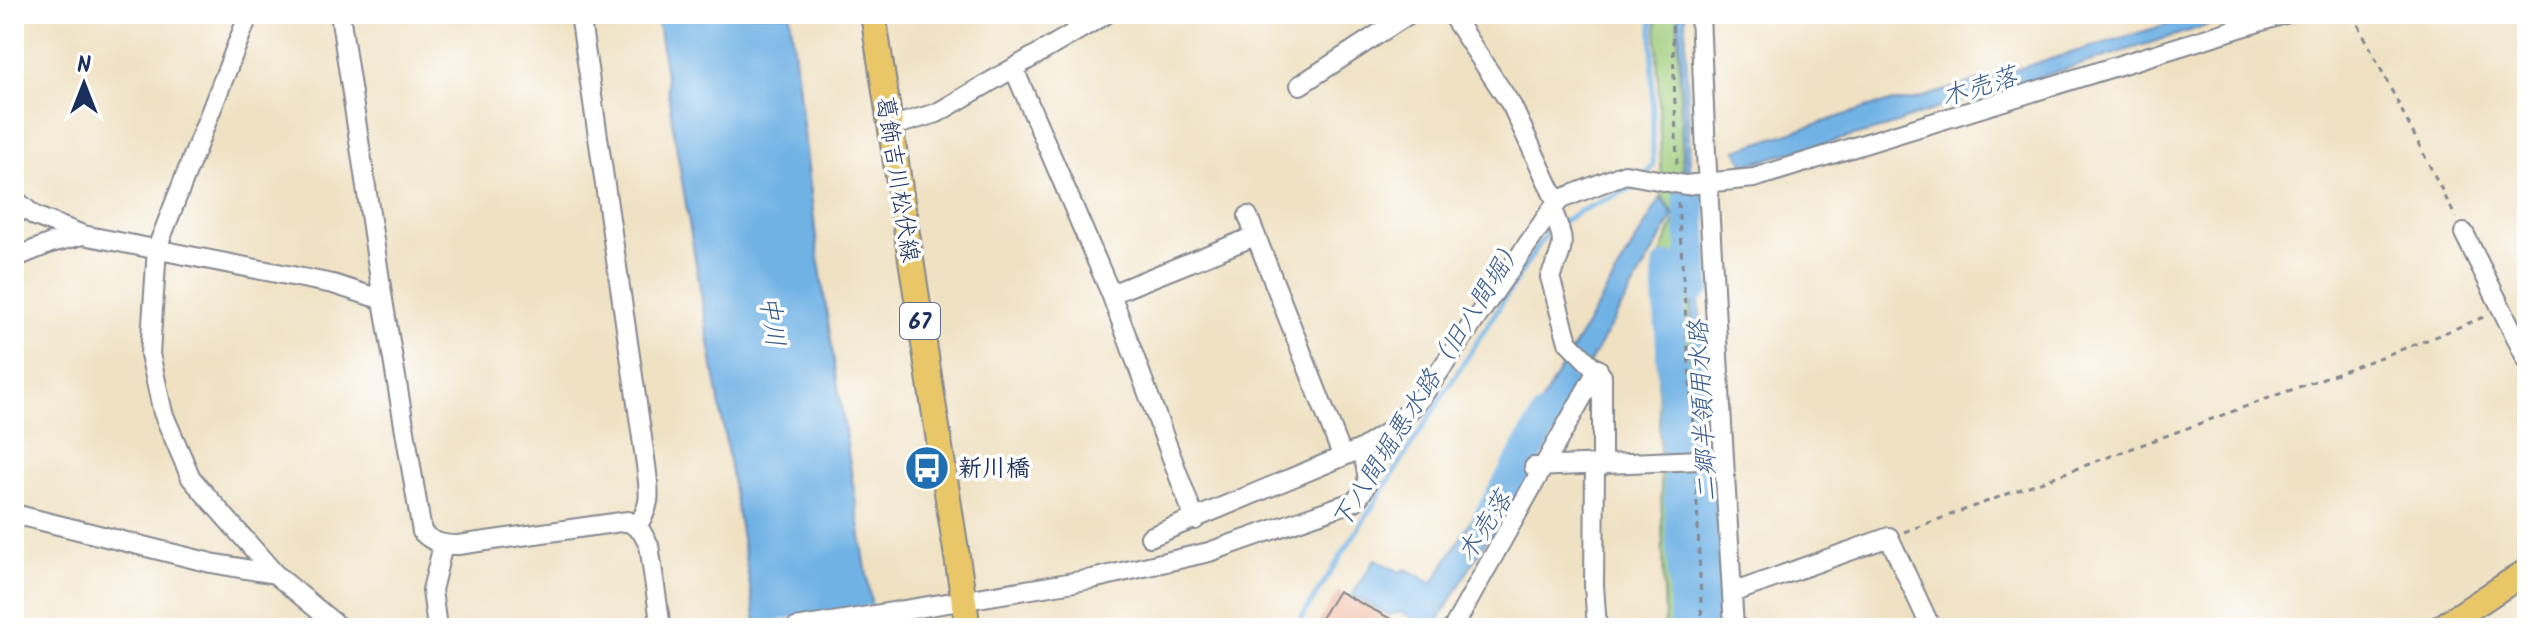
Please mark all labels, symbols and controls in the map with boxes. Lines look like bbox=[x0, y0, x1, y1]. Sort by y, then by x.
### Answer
north arrow bbox=[44, 44, 124, 124]
text: N bbox=[77, 49, 91, 84]
water label: 木売落 bbox=[1936, 56, 2025, 119]
street label: 葛飾吉川松伏線 bbox=[864, 93, 929, 265]
water label: 下八間堀悪水路（旧八間堀） bbox=[1321, 230, 1536, 539]
water label: 中川 bbox=[747, 293, 795, 350]
road number: 67 bbox=[900, 303, 940, 339]
water label: 二郷半領用水路 bbox=[1678, 317, 1730, 503]
bus stop icon: 新川橋 bbox=[903, 444, 951, 492]
place label: 新川橋 bbox=[958, 450, 1030, 489]
water label: 木売落 bbox=[1447, 481, 1526, 571]

